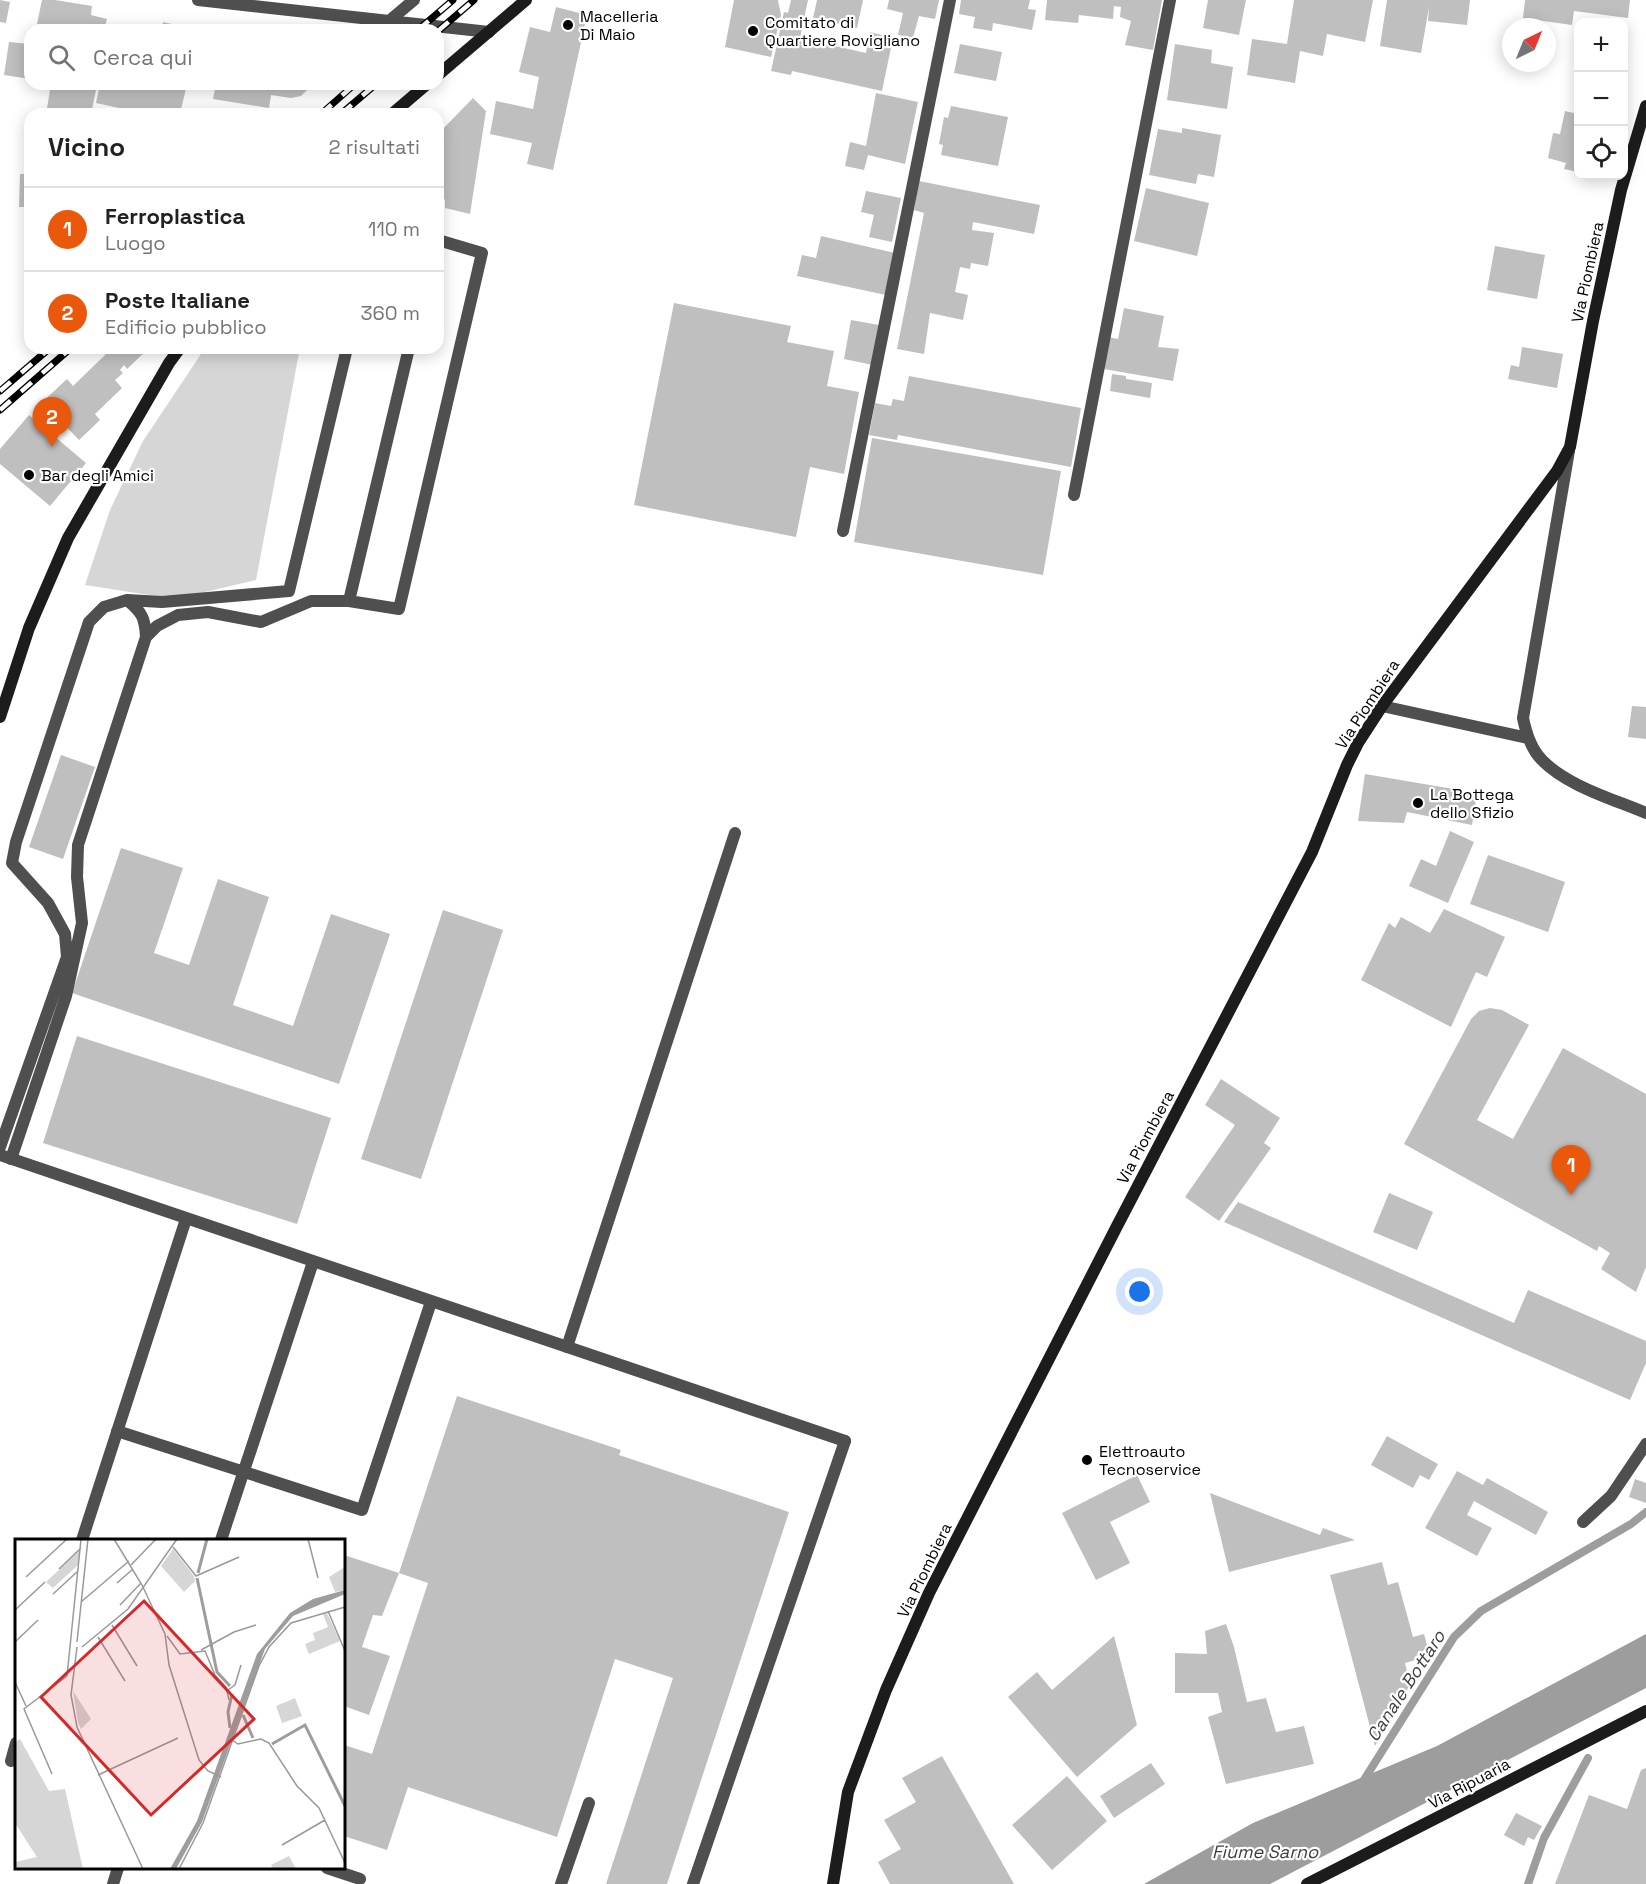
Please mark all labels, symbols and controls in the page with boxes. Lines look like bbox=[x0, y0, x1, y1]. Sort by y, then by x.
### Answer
place label: Macelleria Di Maio bbox=[580, 6, 658, 45]
place label: Comitato di Quartiere Rovigliano bbox=[765, 12, 920, 51]
marker: Macelleria Di Maio bbox=[561, 18, 575, 32]
north arrow bbox=[1502, 18, 1556, 72]
map controls bbox=[1574, 18, 1628, 180]
button: + bbox=[1574, 18, 1628, 72]
search box bbox=[24, 24, 444, 90]
marker: Comitato di Quartiere Rovigliano bbox=[746, 24, 760, 38]
icon: search bbox=[45, 41, 78, 74]
text: Cerca qui bbox=[93, 43, 193, 71]
button: − bbox=[1574, 72, 1628, 126]
button: locate bbox=[1574, 126, 1628, 180]
text: Vicino bbox=[48, 130, 125, 164]
text: 2 risultati bbox=[329, 134, 420, 160]
text: Ferroplastica bbox=[105, 202, 245, 230]
text: 1 bbox=[63, 216, 72, 242]
text: 110 m bbox=[368, 216, 420, 242]
street label: Via Piombiera bbox=[1567, 220, 1608, 325]
text: Luogo bbox=[105, 230, 166, 256]
text: Poste Italiane bbox=[105, 286, 250, 314]
text: 2 bbox=[62, 300, 73, 326]
text: 360 m bbox=[361, 300, 420, 326]
text: Edificio pubblico bbox=[105, 314, 267, 340]
pin: 2 bbox=[32, 398, 72, 447]
place label: Bar degli Amici bbox=[41, 465, 154, 486]
marker: Bar degli Amici bbox=[22, 468, 36, 482]
street label: Via Piombiera bbox=[1331, 655, 1404, 753]
place label: La Bottega dello Sfizio bbox=[1430, 784, 1514, 823]
marker: La Bottega dello Sfizio bbox=[1411, 796, 1425, 810]
street label: Via Piombiera bbox=[1112, 1087, 1179, 1188]
pin: 1 bbox=[1552, 1146, 1590, 1195]
your location bbox=[1125, 1277, 1154, 1306]
place label: Elettroauto Tecnoservice bbox=[1099, 1441, 1201, 1480]
marker: Elettroauto Tecnoservice bbox=[1080, 1453, 1094, 1467]
street label: Via Piombiera bbox=[892, 1519, 956, 1621]
inset map bbox=[15, 1539, 345, 1869]
water label: Canale Bottaro bbox=[1361, 1625, 1451, 1746]
street label: Via Ripuaria bbox=[1425, 1753, 1514, 1814]
water label: Fiume Sarno bbox=[1212, 1840, 1319, 1863]

